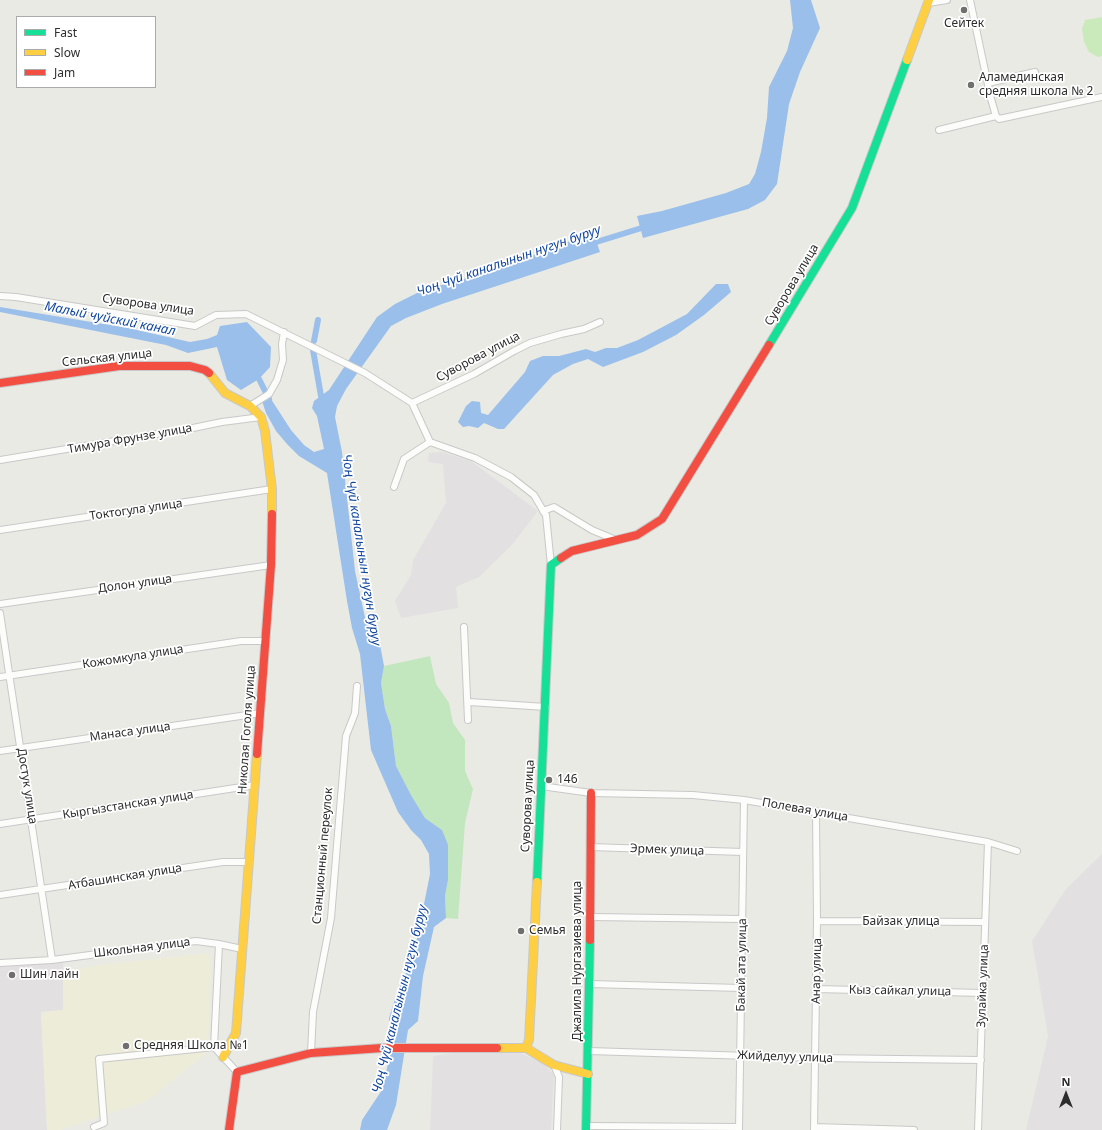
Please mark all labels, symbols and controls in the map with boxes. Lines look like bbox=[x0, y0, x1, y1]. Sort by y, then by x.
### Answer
marker: Сейтек bbox=[959, 5, 969, 15]
legend bbox=[16, 16, 156, 88]
place label: Сейтек bbox=[944, 17, 984, 31]
text: Fast bbox=[54, 24, 77, 41]
text: Slow bbox=[54, 44, 80, 61]
text: Jam bbox=[54, 64, 75, 81]
place label: Аламединская средняя школа № 2 bbox=[979, 71, 1093, 99]
marker: Аламединская средняя школа № 2 bbox=[966, 80, 976, 90]
water label: Чоң Чүй каналынын нугун буруу bbox=[415, 222, 603, 300]
street label: Суворова улица bbox=[762, 242, 822, 328]
street label: Суворова улица bbox=[101, 291, 195, 319]
water label: Малый чуйский канал bbox=[43, 299, 177, 339]
street label: Суворова улица bbox=[434, 329, 522, 385]
street label: Сельская улица bbox=[61, 346, 153, 370]
street label: Тимура Фрунзе улица bbox=[67, 421, 193, 457]
water label: Чоң Чүй каналынын нугун буруу bbox=[338, 453, 384, 647]
street label: Токтогула улица bbox=[89, 496, 183, 524]
street label: Долон улица bbox=[97, 572, 173, 596]
street label: Кожомкула улица bbox=[81, 642, 185, 672]
street label: Николая Гоголя улица bbox=[235, 665, 259, 795]
street label: Манаса улица bbox=[89, 719, 171, 745]
street label: Достук улица bbox=[14, 747, 40, 825]
street label: Суворова улица bbox=[518, 759, 538, 853]
place label: 146 bbox=[557, 773, 578, 787]
marker: 146 bbox=[544, 775, 554, 785]
street label: Станционный переулок bbox=[310, 787, 336, 925]
street label: Кыргызстанская улица bbox=[61, 788, 195, 822]
street label: Полевая улица bbox=[761, 795, 849, 825]
street label: Эрмек улица bbox=[630, 842, 704, 858]
street label: Атбашинская улица bbox=[67, 861, 183, 893]
street label: Джалила Нургазиева улица bbox=[571, 881, 585, 1041]
water label: Чоң Чүй каналынын нугун буруу bbox=[369, 903, 431, 1095]
street label: Байзак улица bbox=[862, 915, 940, 929]
street label: Бакай ата улица bbox=[734, 918, 750, 1012]
place label: Семья bbox=[529, 924, 566, 938]
marker: Семья bbox=[516, 926, 526, 936]
street label: Школьная улица bbox=[93, 935, 191, 961]
street label: Анар улица bbox=[809, 938, 825, 1004]
street label: Зулайка улица bbox=[974, 944, 992, 1028]
place label: Шин лайн bbox=[20, 968, 79, 982]
marker: Шин лайн bbox=[7, 970, 17, 980]
street label: Кыз сайкал улица bbox=[849, 983, 951, 999]
place label: Средняя Школа №1 bbox=[134, 1039, 249, 1053]
marker: Средняя Школа №1 bbox=[121, 1041, 131, 1051]
street label: Жийделуу улица bbox=[737, 1048, 833, 1066]
north arrow bbox=[1046, 1074, 1086, 1114]
text: N bbox=[1062, 1074, 1070, 1089]

